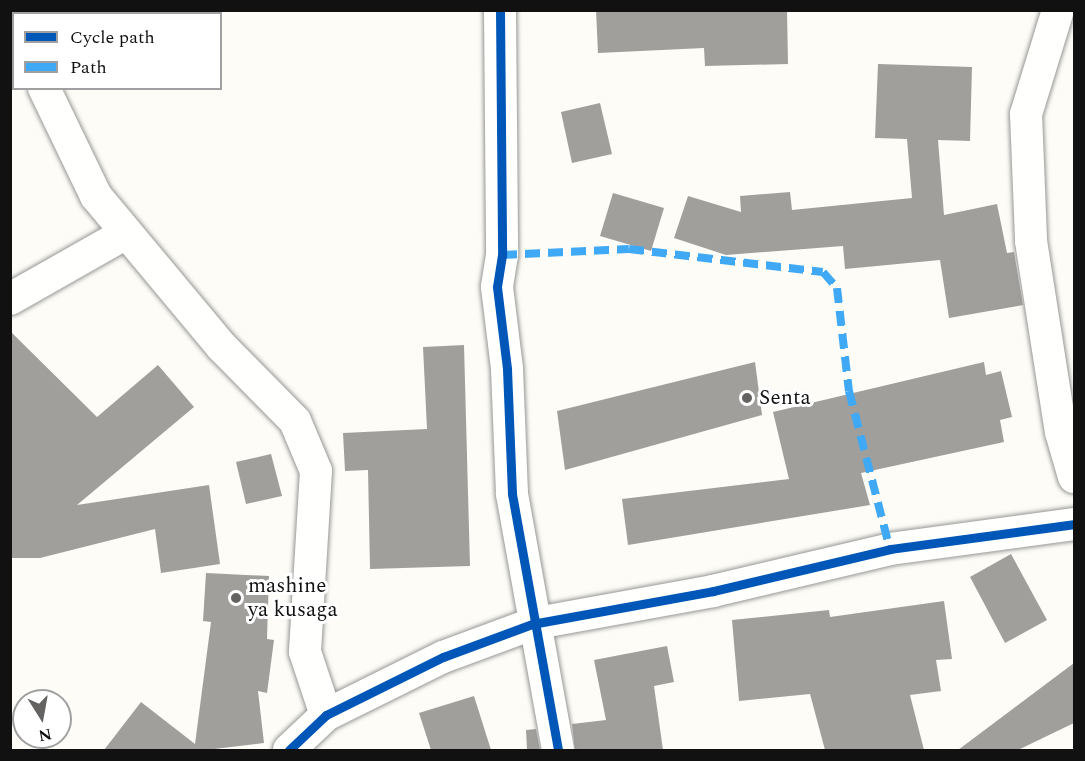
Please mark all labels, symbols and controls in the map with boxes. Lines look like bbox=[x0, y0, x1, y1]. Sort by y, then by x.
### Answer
legend bbox=[12, 12, 222, 90]
text: Cycle path bbox=[70, 24, 155, 51]
text: Path bbox=[70, 54, 107, 81]
place label: Senta bbox=[759, 385, 811, 411]
marker: Senta bbox=[740, 391, 754, 405]
place label: mashine ya kusaga bbox=[248, 573, 338, 623]
marker: mashine ya kusaga bbox=[229, 591, 243, 605]
north arrow bbox=[12, 689, 72, 749]
text: N bbox=[36, 722, 54, 748]

